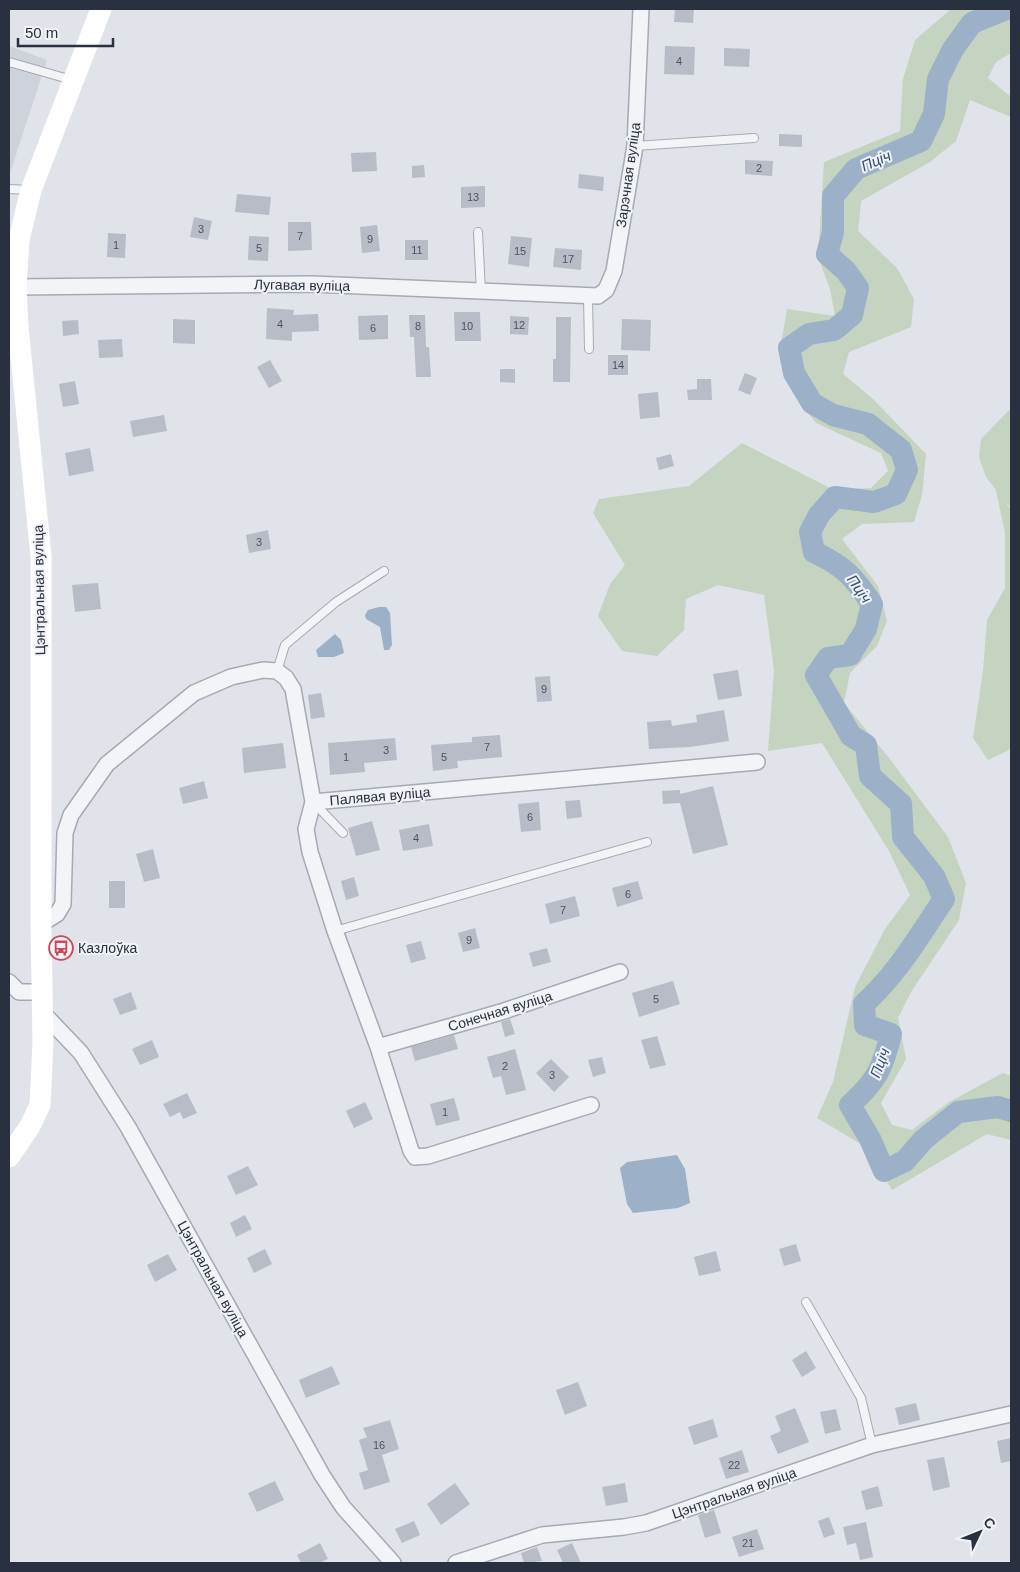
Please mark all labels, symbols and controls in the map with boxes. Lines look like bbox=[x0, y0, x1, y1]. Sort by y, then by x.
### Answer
scale bar bbox=[18, 15, 112, 47]
text: 50 m bbox=[25, 24, 58, 41]
house number: 4 bbox=[676, 55, 682, 67]
street label: Зарэчная вуліца bbox=[613, 121, 643, 229]
water label: Пціч bbox=[858, 146, 893, 175]
house number: 2 bbox=[756, 162, 762, 174]
house number: 13 bbox=[467, 191, 479, 203]
house number: 3 bbox=[198, 223, 204, 235]
house number: 7 bbox=[297, 230, 303, 242]
house number: 9 bbox=[367, 233, 373, 245]
house number: 1 bbox=[113, 239, 119, 251]
house number: 5 bbox=[256, 242, 262, 254]
house number: 11 bbox=[411, 244, 423, 256]
house number: 15 bbox=[514, 245, 526, 257]
house number: 17 bbox=[562, 253, 574, 265]
street label: Лугавая вуліца bbox=[254, 276, 351, 294]
house number: 4 bbox=[277, 318, 283, 330]
house number: 12 bbox=[513, 319, 525, 331]
house number: 8 bbox=[415, 320, 421, 332]
house number: 10 bbox=[461, 320, 473, 332]
house number: 6 bbox=[370, 322, 376, 334]
house number: 14 bbox=[612, 359, 624, 371]
street label: Цэнтральная вуліца bbox=[30, 524, 48, 655]
house number: 3 bbox=[256, 536, 262, 548]
water label: Пціч bbox=[844, 571, 875, 606]
house number: 9 bbox=[541, 683, 547, 695]
house number: 7 bbox=[484, 741, 490, 753]
house number: 3 bbox=[383, 744, 389, 756]
house number: 1 bbox=[343, 751, 349, 763]
house number: 5 bbox=[441, 751, 447, 763]
street label: Палявая вуліца bbox=[329, 784, 431, 808]
house number: 6 bbox=[527, 811, 533, 823]
house number: 4 bbox=[413, 832, 419, 844]
house number: 6 bbox=[625, 888, 631, 900]
house number: 7 bbox=[560, 904, 566, 916]
house number: 9 bbox=[466, 934, 472, 946]
bus stop icon: Казлоўка bbox=[48, 935, 74, 961]
place label: Казлоўка bbox=[78, 940, 138, 956]
street label: Сонечная вуліца bbox=[446, 987, 554, 1034]
house number: 5 bbox=[653, 993, 659, 1005]
water label: Пціч bbox=[866, 1045, 893, 1080]
house number: 2 bbox=[502, 1060, 508, 1072]
house number: 3 bbox=[549, 1069, 555, 1081]
house number: 1 bbox=[442, 1106, 448, 1118]
street label: Цэнтральная вуліца bbox=[174, 1218, 252, 1340]
house number: 16 bbox=[373, 1439, 385, 1451]
house number: 22 bbox=[728, 1459, 740, 1471]
street label: Цэнтральная вуліца bbox=[670, 1464, 799, 1522]
north arrow bbox=[955, 1507, 1005, 1557]
text: С bbox=[980, 1514, 999, 1532]
house number: 21 bbox=[742, 1537, 754, 1549]

